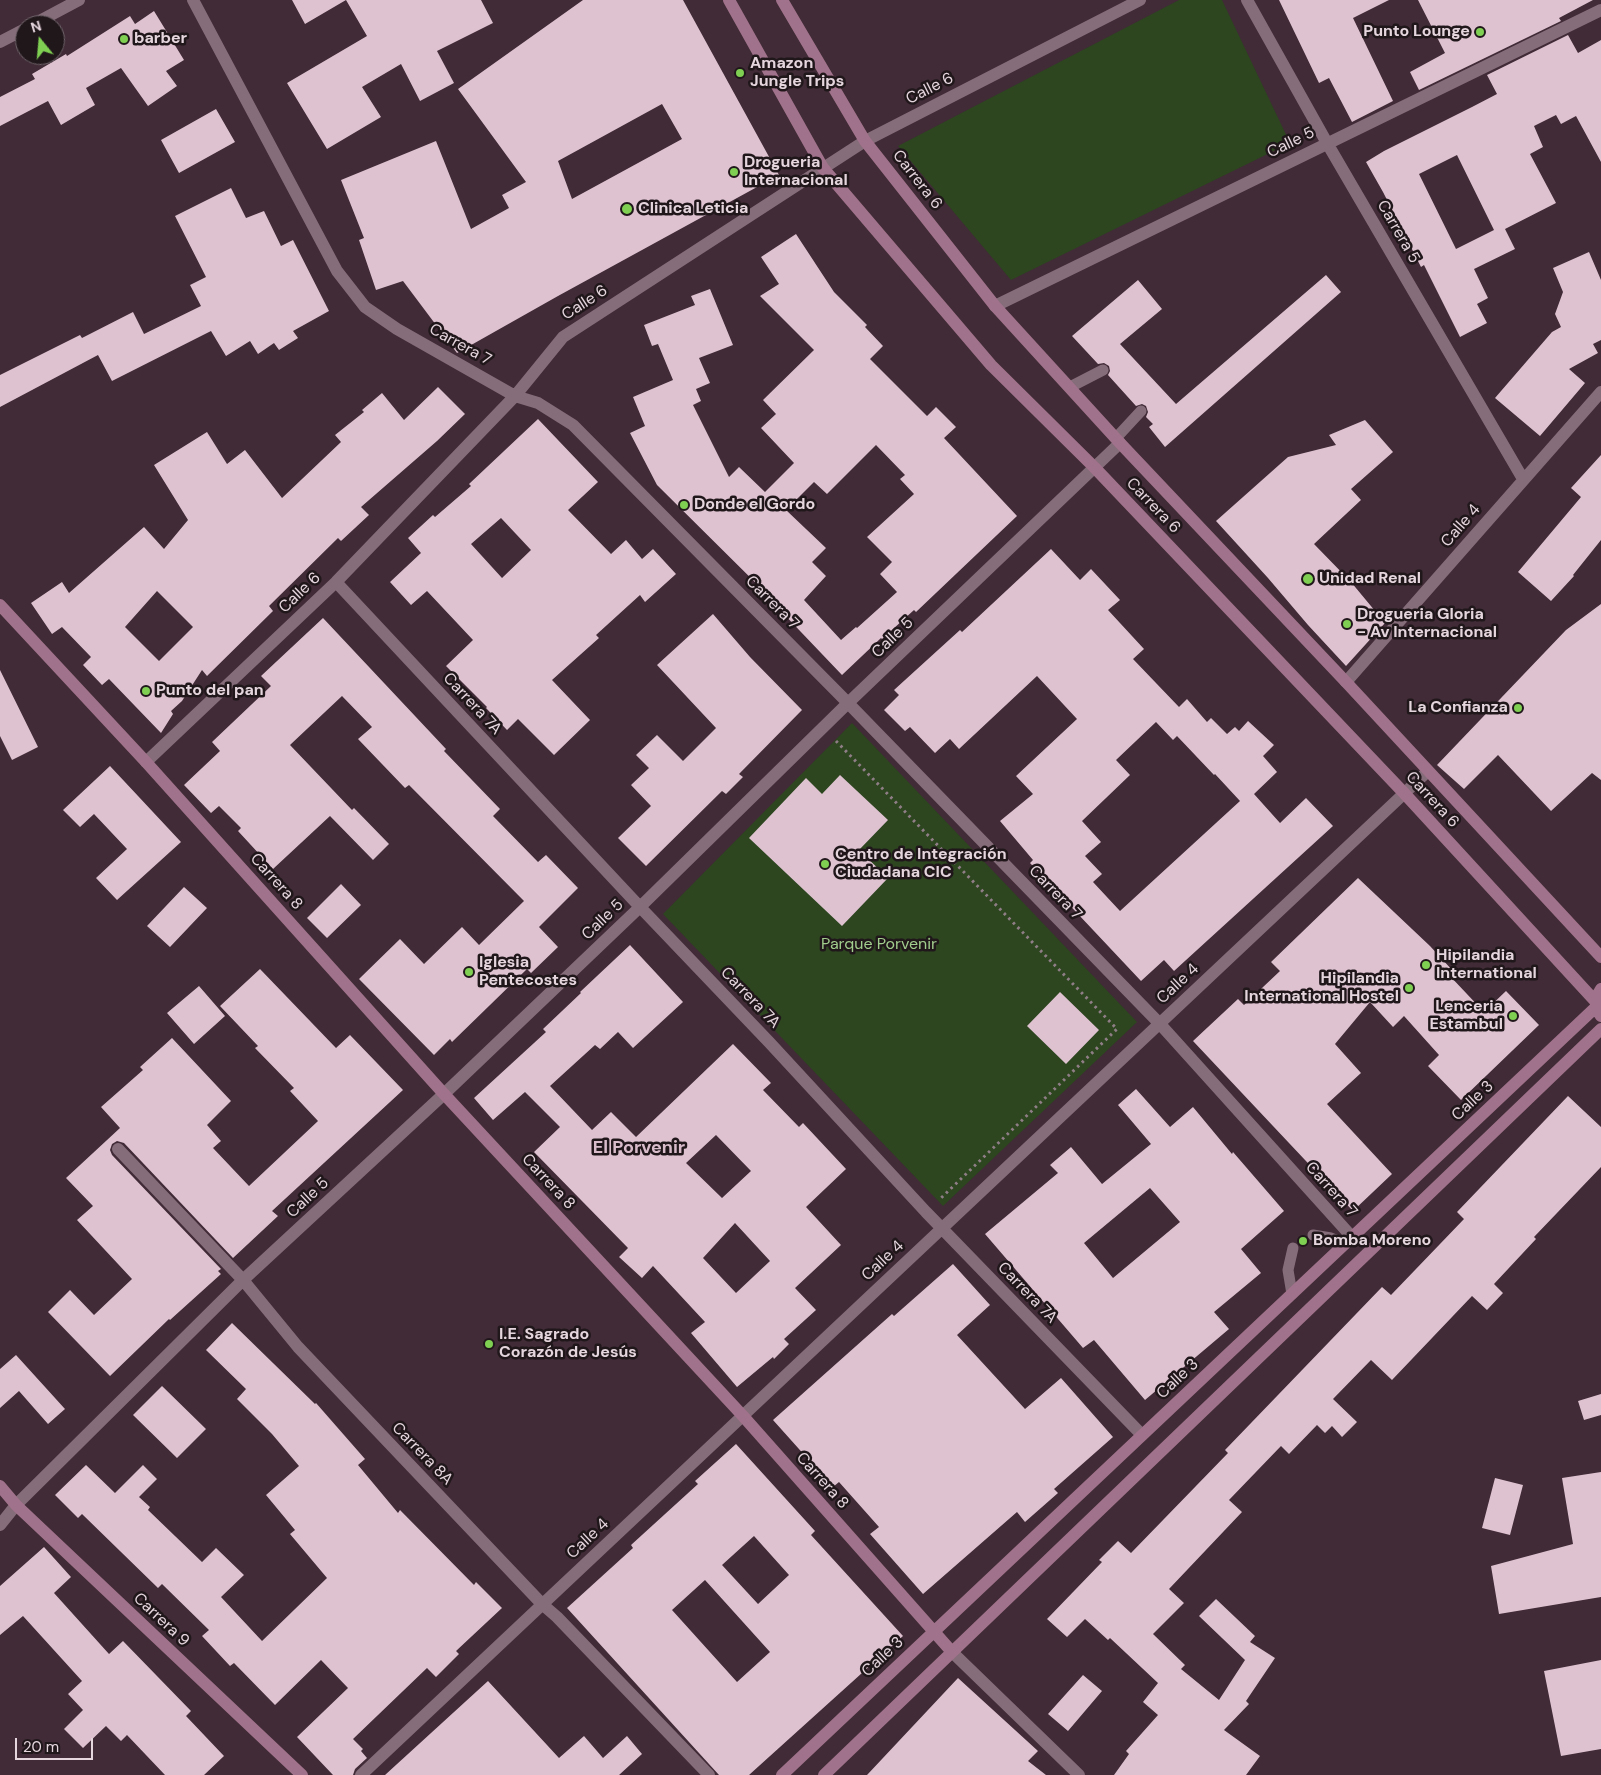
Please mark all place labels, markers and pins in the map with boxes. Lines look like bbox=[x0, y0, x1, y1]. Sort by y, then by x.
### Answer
place label: Punto Lounge bbox=[1363, 22, 1470, 42]
marker: Punto Lounge bbox=[1474, 26, 1486, 38]
place label: barber bbox=[134, 29, 187, 49]
marker: barber bbox=[118, 33, 130, 45]
place label: Amazon Jungle Trips bbox=[750, 54, 844, 92]
marker: Amazon Jungle Trips bbox=[734, 67, 746, 79]
place label: Drogueria Internacional bbox=[744, 153, 848, 191]
marker: Drogueria Internacional bbox=[728, 166, 740, 178]
place label: Clinica Leticia bbox=[638, 199, 748, 219]
marker: Clinica Leticia bbox=[620, 202, 634, 216]
place label: Donde el Gordo bbox=[694, 495, 815, 515]
marker: Donde el Gordo bbox=[678, 499, 690, 511]
place label: Unidad Renal bbox=[1319, 569, 1421, 589]
marker: Unidad Renal bbox=[1301, 572, 1315, 586]
place label: Drogueria Gloria - Av Internacional bbox=[1357, 605, 1497, 643]
marker: Drogueria Gloria - Av Internacional bbox=[1341, 618, 1353, 630]
place label: Punto del pan bbox=[156, 681, 264, 701]
marker: Punto del pan bbox=[140, 685, 152, 697]
place label: La Confianza bbox=[1408, 698, 1508, 718]
marker: La Confianza bbox=[1512, 702, 1524, 714]
place label: Centro de Integración Ciudadana CIC bbox=[835, 845, 1007, 883]
marker: Centro de Integración Ciudadana CIC bbox=[819, 858, 831, 870]
place label: Hipilandia International bbox=[1436, 946, 1537, 984]
place label: Iglesia Pentecostes bbox=[479, 953, 577, 991]
marker: Hipilandia International bbox=[1420, 959, 1432, 971]
marker: Iglesia Pentecostes bbox=[463, 966, 475, 978]
place label: Hipilandia International Hostel bbox=[1244, 969, 1399, 1007]
marker: Hipilandia International Hostel bbox=[1403, 982, 1415, 994]
place label: Lenceria Estambul bbox=[1429, 997, 1503, 1035]
marker: Lenceria Estambul bbox=[1507, 1010, 1519, 1022]
place label: Bomba Moreno bbox=[1313, 1231, 1431, 1251]
marker: Bomba Moreno bbox=[1297, 1235, 1309, 1247]
place label: I.E. Sagrado Corazón de Jesús bbox=[499, 1325, 637, 1363]
marker: I.E. Sagrado Corazón de Jesús bbox=[483, 1338, 495, 1350]

